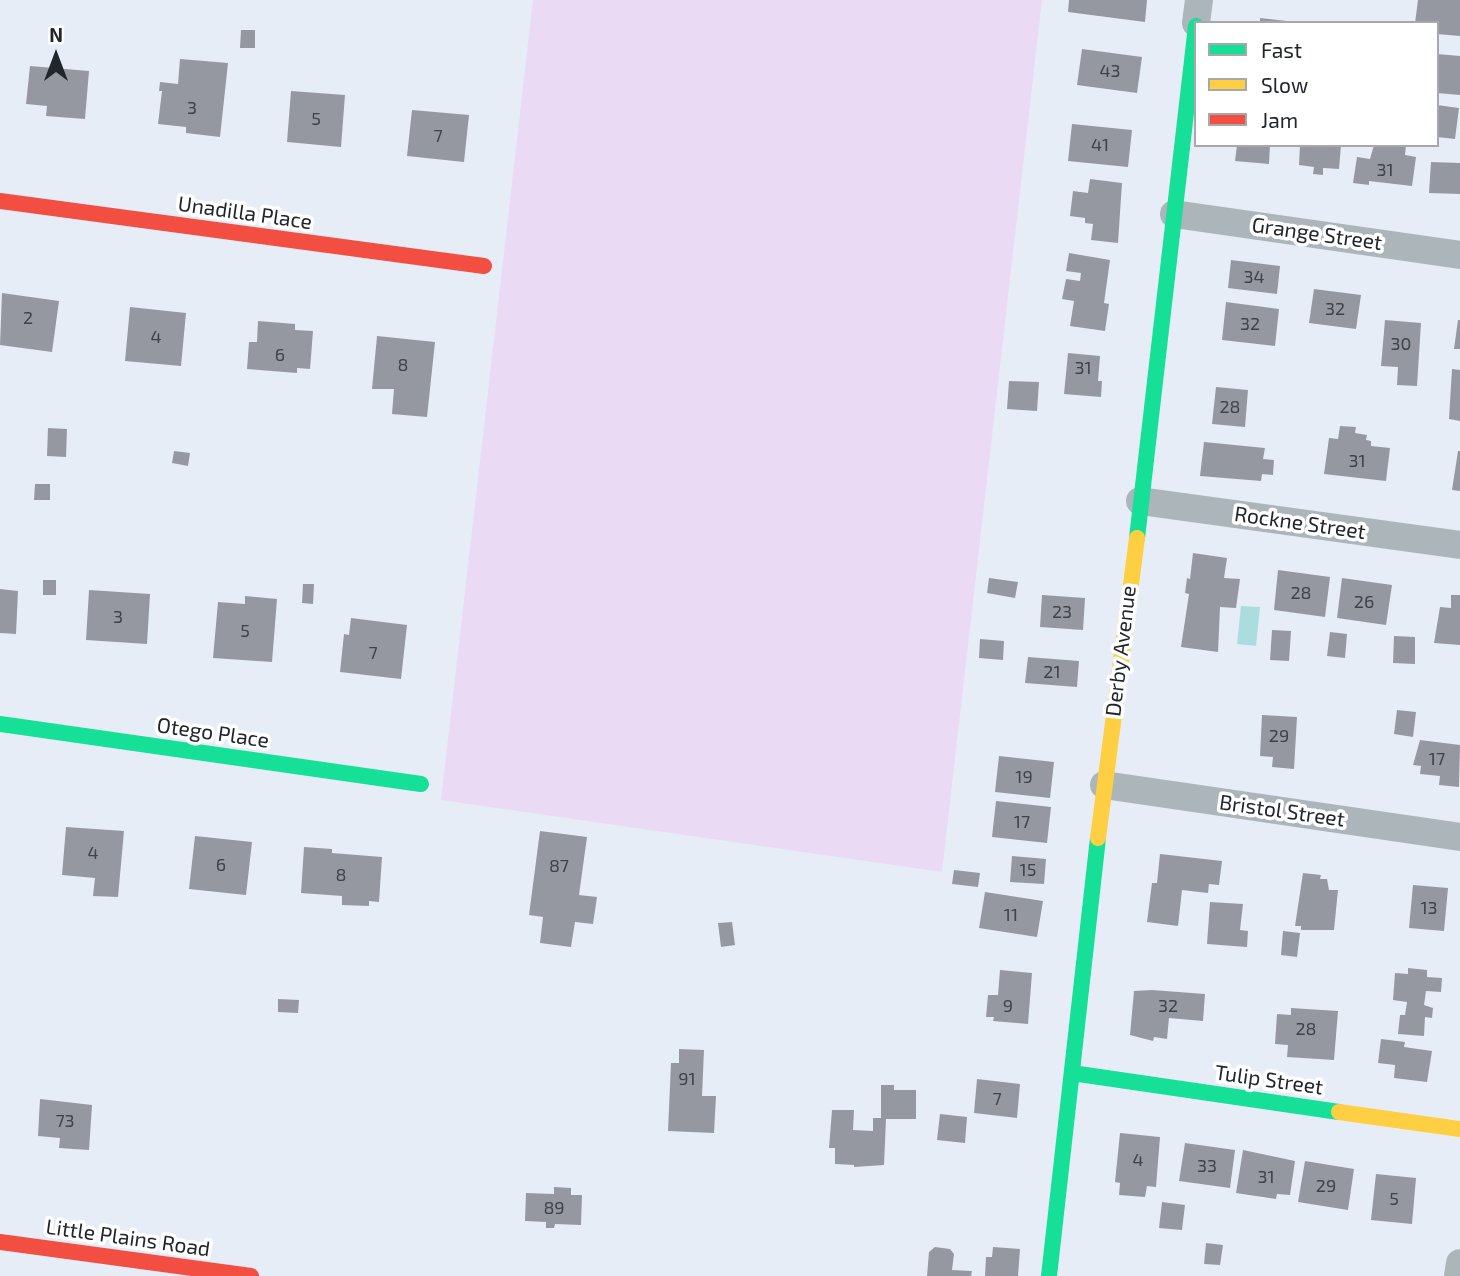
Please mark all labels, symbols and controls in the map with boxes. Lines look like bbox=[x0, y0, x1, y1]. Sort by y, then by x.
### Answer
north arrow bbox=[21, 21, 91, 91]
legend bbox=[1194, 21, 1439, 147]
text: N bbox=[49, 23, 63, 46]
text: Fast bbox=[1261, 37, 1302, 62]
house number: 43 bbox=[1099, 60, 1121, 82]
text: Slow bbox=[1261, 72, 1308, 97]
house number: 3 bbox=[187, 97, 197, 119]
text: Jam bbox=[1261, 107, 1298, 132]
house number: 5 bbox=[311, 108, 321, 130]
house number: 7 bbox=[433, 125, 443, 147]
house number: 41 bbox=[1091, 134, 1109, 156]
house number: 31 bbox=[1376, 159, 1394, 181]
street label: Unadilla Place bbox=[176, 191, 314, 235]
street label: Grange Street bbox=[1250, 212, 1384, 256]
house number: 34 bbox=[1243, 266, 1265, 288]
house number: 32 bbox=[1325, 298, 1345, 320]
house number: 2 bbox=[23, 307, 33, 329]
house number: 32 bbox=[1240, 313, 1260, 335]
house number: 4 bbox=[150, 326, 162, 348]
house number: 30 bbox=[1391, 333, 1411, 355]
house number: 6 bbox=[275, 344, 285, 366]
house number: 8 bbox=[398, 354, 408, 376]
house number: 31 bbox=[1074, 357, 1092, 379]
house number: 28 bbox=[1219, 396, 1241, 418]
house number: 31 bbox=[1348, 450, 1366, 472]
street label: Rockne Street bbox=[1233, 501, 1367, 545]
house number: 28 bbox=[1290, 582, 1312, 604]
street label: Derby Avenue bbox=[1100, 584, 1142, 718]
house number: 26 bbox=[1354, 591, 1374, 613]
house number: 23 bbox=[1052, 601, 1072, 623]
house number: 3 bbox=[113, 606, 123, 628]
house number: 5 bbox=[240, 620, 250, 642]
house number: 7 bbox=[368, 642, 378, 664]
house number: 21 bbox=[1043, 661, 1061, 683]
street label: Otego Place bbox=[155, 713, 271, 753]
house number: 29 bbox=[1269, 725, 1289, 747]
house number: 17 bbox=[1429, 748, 1445, 770]
house number: 19 bbox=[1015, 766, 1033, 788]
street label: Bristol Street bbox=[1218, 790, 1346, 832]
house number: 17 bbox=[1014, 811, 1030, 833]
house number: 4 bbox=[87, 842, 99, 864]
house number: 6 bbox=[216, 854, 226, 876]
house number: 87 bbox=[549, 855, 569, 877]
house number: 15 bbox=[1020, 859, 1036, 881]
house number: 8 bbox=[336, 864, 346, 886]
house number: 13 bbox=[1420, 897, 1438, 919]
house number: 11 bbox=[1004, 904, 1018, 926]
house number: 9 bbox=[1003, 995, 1013, 1017]
house number: 32 bbox=[1158, 995, 1178, 1017]
house number: 28 bbox=[1295, 1018, 1317, 1040]
street label: Tulip Street bbox=[1213, 1060, 1325, 1100]
house number: 91 bbox=[678, 1068, 696, 1090]
house number: 7 bbox=[992, 1088, 1002, 1110]
house number: 73 bbox=[55, 1110, 75, 1132]
house number: 4 bbox=[1132, 1149, 1144, 1171]
house number: 33 bbox=[1197, 1155, 1217, 1177]
house number: 31 bbox=[1257, 1166, 1275, 1188]
house number: 29 bbox=[1316, 1175, 1336, 1197]
house number: 5 bbox=[1389, 1188, 1399, 1210]
house number: 89 bbox=[543, 1197, 565, 1219]
street label: Little Plains Road bbox=[44, 1214, 212, 1262]

